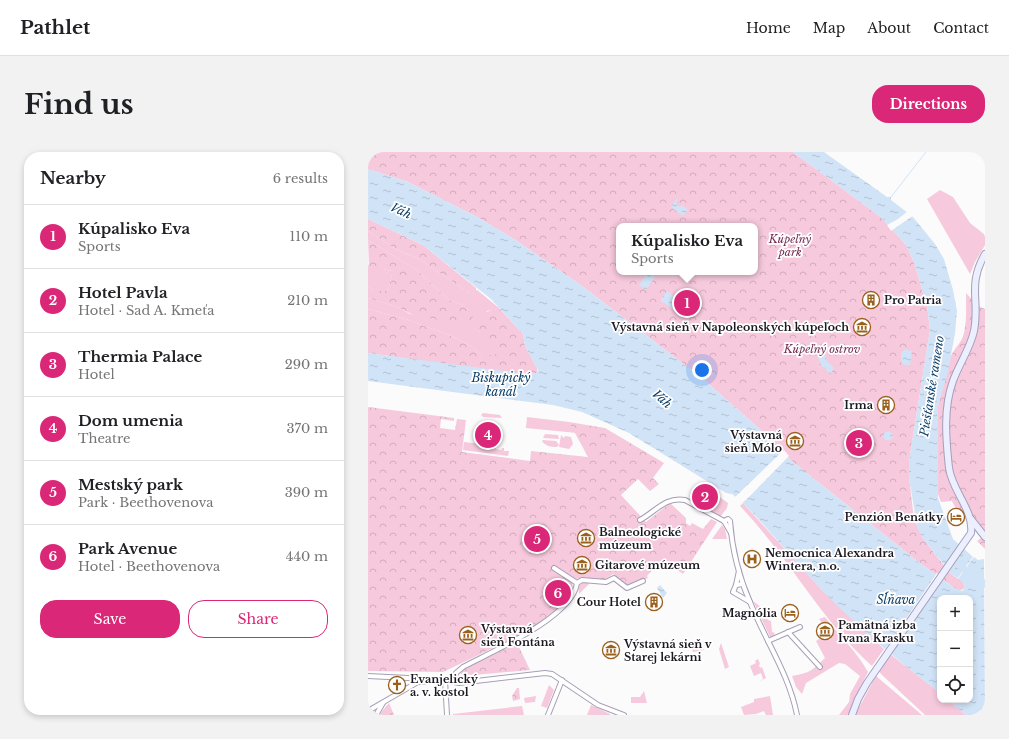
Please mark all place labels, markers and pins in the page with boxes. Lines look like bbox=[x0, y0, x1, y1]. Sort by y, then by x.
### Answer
pin: 1 bbox=[674, 288, 700, 318]
building icon: Pro Patria bbox=[861, 290, 881, 310]
place label: Pro Patria bbox=[884, 293, 942, 307]
museum icon: Výstavná sieň v Napoleonských kúpeľoch bbox=[852, 317, 872, 337]
place label: Výstavná sieň v Napoleonských kúpeľoch bbox=[610, 320, 849, 334]
building icon: Irma bbox=[876, 395, 896, 415]
place label: Irma bbox=[844, 398, 874, 412]
pin: 4 bbox=[475, 420, 501, 450]
place label: Výstavná sieň Mólo bbox=[725, 428, 783, 455]
pin: 3 bbox=[846, 428, 872, 458]
museum icon: Výstavná sieň Mólo bbox=[785, 431, 805, 451]
pin: 2 bbox=[692, 482, 718, 512]
hotel icon: Penzión Benátky bbox=[946, 507, 966, 527]
place label: Penzión Benátky bbox=[844, 510, 944, 524]
pin: 5 bbox=[524, 524, 550, 554]
place label: Balneologické múzeum bbox=[599, 525, 682, 552]
museum icon: Balneologické múzeum bbox=[576, 528, 596, 548]
place label: Nemocnica Alexandra Wintera, n.o. bbox=[764, 546, 895, 573]
hospital icon: Nemocnica Alexandra Wintera, n.o. bbox=[742, 549, 762, 569]
museum icon: Gitarové múzeum bbox=[572, 555, 592, 575]
place label: Gitarové múzeum bbox=[595, 558, 700, 572]
pin: 6 bbox=[545, 578, 571, 608]
building icon: Cour Hotel bbox=[644, 592, 664, 612]
place label: Cour Hotel bbox=[577, 595, 641, 609]
hotel icon: Magnólia bbox=[780, 603, 800, 623]
place label: Magnólia bbox=[722, 606, 778, 620]
place label: Pamätná izba Ivana Krasku bbox=[838, 618, 917, 645]
museum icon: Pamätná izba Ivana Krasku bbox=[815, 621, 835, 641]
place label: Výstavná sieň Fontána bbox=[480, 622, 555, 649]
museum icon: Výstavná sieň Fontána bbox=[458, 625, 478, 645]
place label: Výstavná sieň v Starej lekárni bbox=[623, 637, 712, 664]
museum icon: Výstavná sieň v Starej lekárni bbox=[601, 640, 621, 660]
place label: Evanjelický a. v. kostol bbox=[410, 672, 479, 699]
church icon: Evanjelický a. v. kostol bbox=[387, 675, 407, 695]

